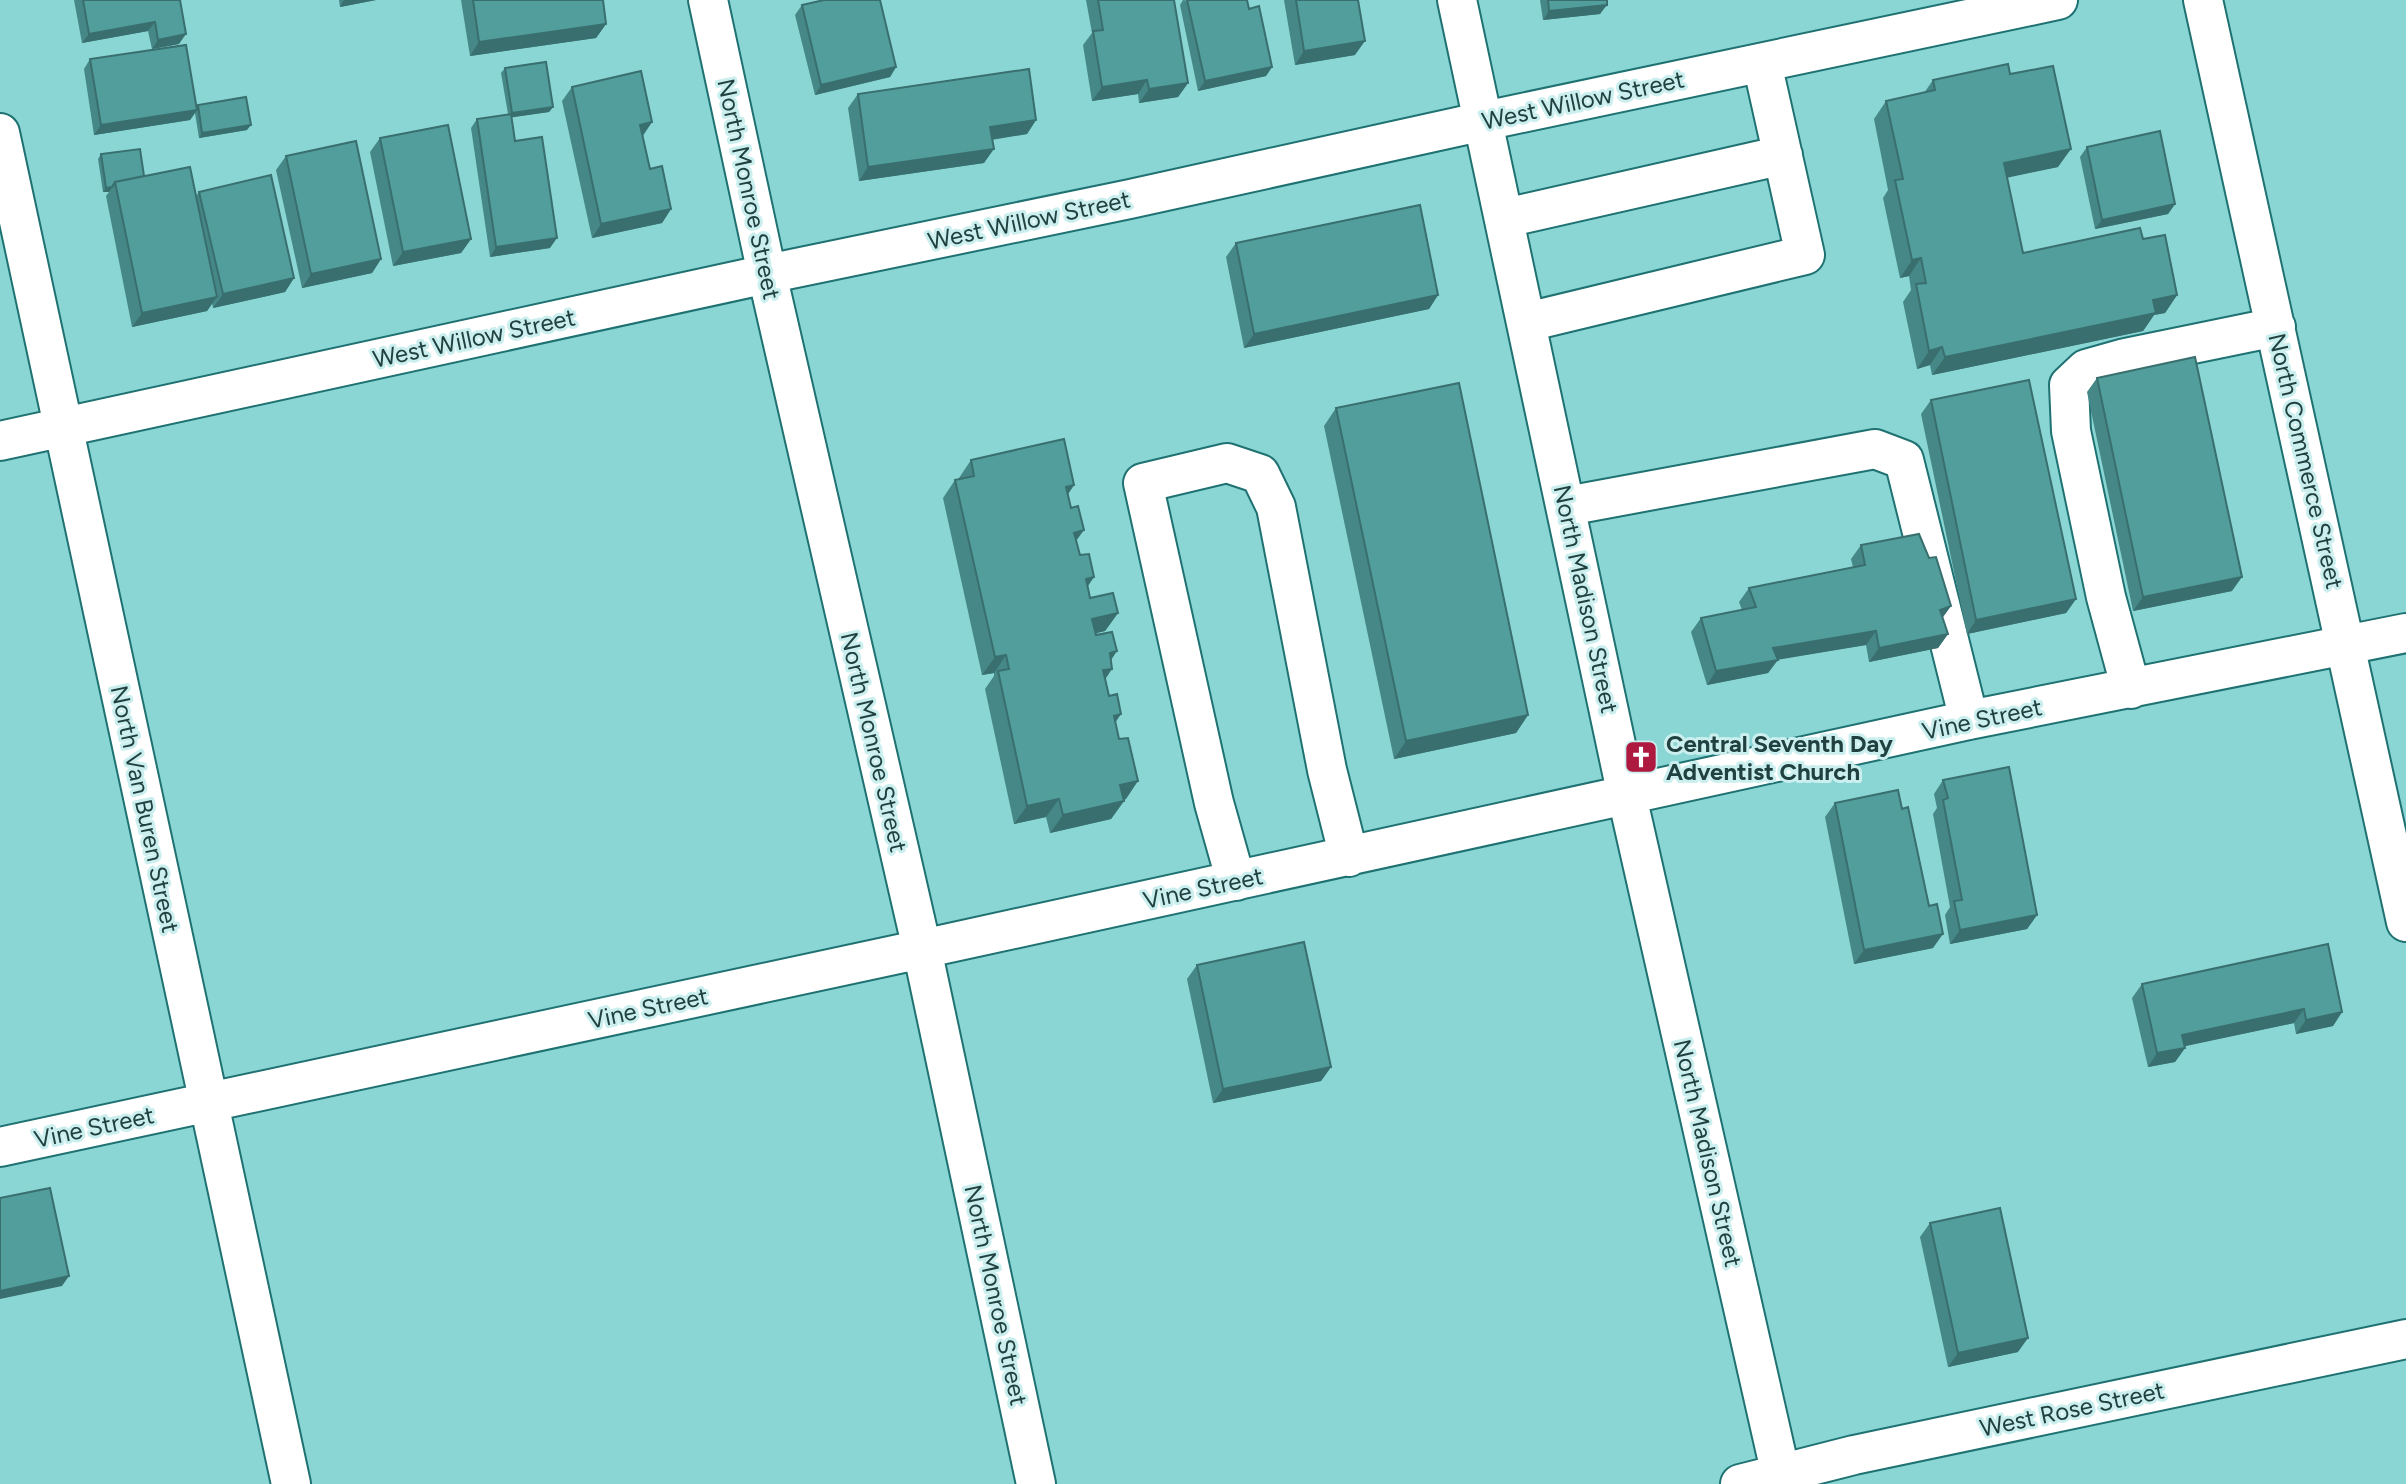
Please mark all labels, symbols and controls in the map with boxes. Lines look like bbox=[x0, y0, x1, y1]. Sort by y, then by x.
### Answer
street label: West Willow Street bbox=[1479, 64, 1687, 136]
street label: North Monroe Street bbox=[711, 76, 787, 302]
street label: West Willow Street bbox=[925, 184, 1133, 256]
street label: West Willow Street bbox=[370, 302, 578, 374]
street label: North Commerce Street bbox=[2262, 330, 2350, 592]
street label: North Madison Street bbox=[1548, 482, 1624, 716]
street label: North Monroe Street bbox=[835, 629, 913, 855]
street label: North Van Buren Street bbox=[105, 683, 185, 935]
street label: Vine Street bbox=[1919, 692, 2045, 746]
place label: Central Seventh Day Adventist Church bbox=[1666, 729, 1893, 786]
church icon: Central Seventh Day Adventist Church bbox=[1622, 738, 1660, 776]
street label: Vine Street bbox=[1140, 861, 1266, 915]
street label: Vine Street bbox=[585, 981, 711, 1035]
street label: North Madison Street bbox=[1668, 1036, 1748, 1270]
street label: Vine Street bbox=[31, 1100, 157, 1154]
street label: North Monroe Street bbox=[958, 1182, 1034, 1408]
street label: West Rose Street bbox=[1977, 1375, 2167, 1443]

